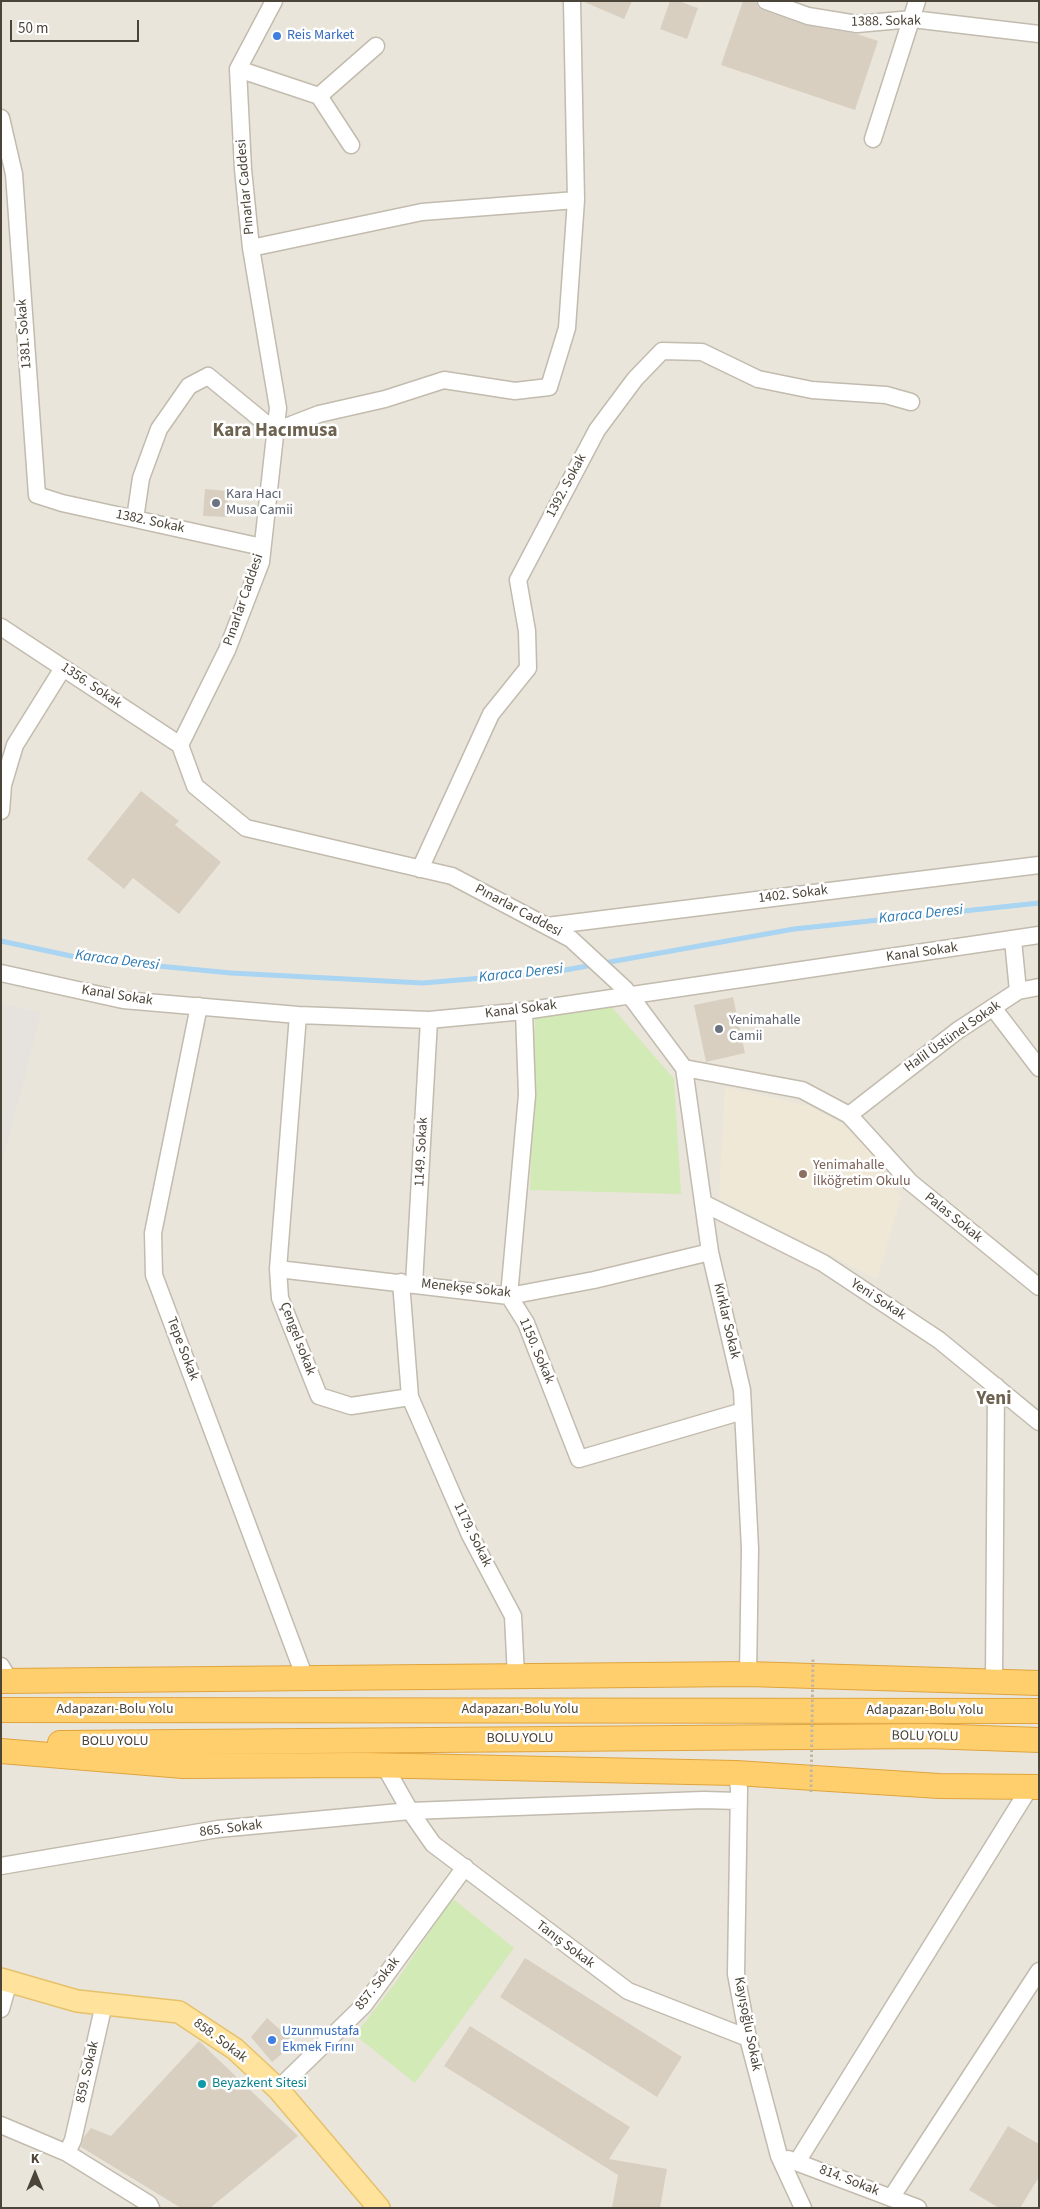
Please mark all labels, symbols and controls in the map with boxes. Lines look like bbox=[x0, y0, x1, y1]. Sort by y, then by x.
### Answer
scale bar bbox=[12, 10, 141, 42]
street label: 1388. Sokak bbox=[851, 13, 921, 31]
text: 50 m bbox=[18, 18, 48, 39]
place label: Reis Market bbox=[287, 28, 354, 44]
marker: Reis Market bbox=[271, 30, 283, 42]
street label: Pınarlar Caddesi bbox=[233, 138, 259, 236]
street label: 1381. Sokak bbox=[14, 299, 36, 369]
district label: Kara Hacımusa bbox=[213, 421, 337, 443]
street label: 1392. Sokak bbox=[543, 451, 591, 521]
place label: Kara Hacı Musa Camii bbox=[226, 487, 293, 520]
marker: Kara Hacı Musa Camii bbox=[210, 497, 222, 509]
street label: 1382. Sokak bbox=[114, 507, 186, 537]
street label: Pınarlar Caddesi bbox=[220, 552, 268, 648]
street label: 1356. Sokak bbox=[57, 659, 125, 713]
street label: Pınarlar Caddesi bbox=[472, 881, 564, 941]
street label: 1402. Sokak bbox=[757, 882, 829, 908]
water label: Karaca Deresi bbox=[878, 902, 964, 928]
street label: Kanal Sokak bbox=[885, 940, 959, 966]
water label: Karaca Deresi bbox=[74, 947, 160, 975]
water label: Karaca Deresi bbox=[478, 961, 564, 987]
street label: Kanal Sokak bbox=[80, 982, 154, 1010]
street label: Kanal Sokak bbox=[484, 997, 558, 1023]
street label: Halil Üstünel Sokak bbox=[902, 998, 1004, 1076]
place label: Yenimahalle Camii bbox=[729, 1013, 801, 1046]
marker: Yenimahalle Camii bbox=[713, 1023, 725, 1035]
street label: 1149. Sokak bbox=[412, 1117, 432, 1187]
place label: Yenimahalle İlköğretim Okulu bbox=[813, 1158, 911, 1190]
marker: Yenimahalle İlköğretim Okulu bbox=[797, 1168, 809, 1180]
street label: Palas Sokak bbox=[921, 1190, 985, 1246]
street label: Menekşe Sokak bbox=[420, 1276, 512, 1302]
street label: Yeni Sokak bbox=[847, 1276, 909, 1324]
street label: Kırklar Sokak bbox=[709, 1281, 743, 1361]
street label: Çengel sokak bbox=[275, 1300, 319, 1378]
street label: Tepe Sokak bbox=[162, 1315, 202, 1383]
street label: 1150. Sokak bbox=[515, 1316, 557, 1386]
district label: Yeni bbox=[977, 1389, 1011, 1411]
street label: 1179. Sokak bbox=[449, 1500, 495, 1570]
street label: Adapazarı-Bolu Yolu bbox=[56, 1702, 174, 1718]
street label: Adapazarı-Bolu Yolu bbox=[461, 1702, 579, 1718]
street label: Adapazarı-Bolu Yolu bbox=[866, 1703, 984, 1719]
street label: BOLU YOLU bbox=[891, 1728, 959, 1746]
street label: BOLU YOLU bbox=[487, 1731, 553, 1747]
street label: BOLU YOLU bbox=[82, 1734, 148, 1750]
street label: 865. Sokak bbox=[199, 1817, 263, 1841]
street label: Tanış Sokak bbox=[532, 1917, 598, 1973]
street label: 857. Sokak bbox=[352, 1954, 404, 2014]
street label: Kayışoğlu Sokak bbox=[730, 1976, 764, 2072]
street label: 858. Sokak bbox=[190, 2015, 250, 2067]
place label: Uzunmustafa Ekmek Fırını bbox=[282, 2024, 359, 2056]
marker: Uzunmustafa Ekmek Fırını bbox=[266, 2034, 278, 2046]
street label: 859. Sokak bbox=[73, 2039, 103, 2105]
place label: Beyazkent Sitesi bbox=[212, 2076, 307, 2092]
marker: Beyazkent Sitesi bbox=[196, 2078, 208, 2090]
north arrow bbox=[10, 2149, 60, 2199]
text: K bbox=[31, 2149, 39, 2169]
street label: 814. Sokak bbox=[817, 2162, 881, 2200]

